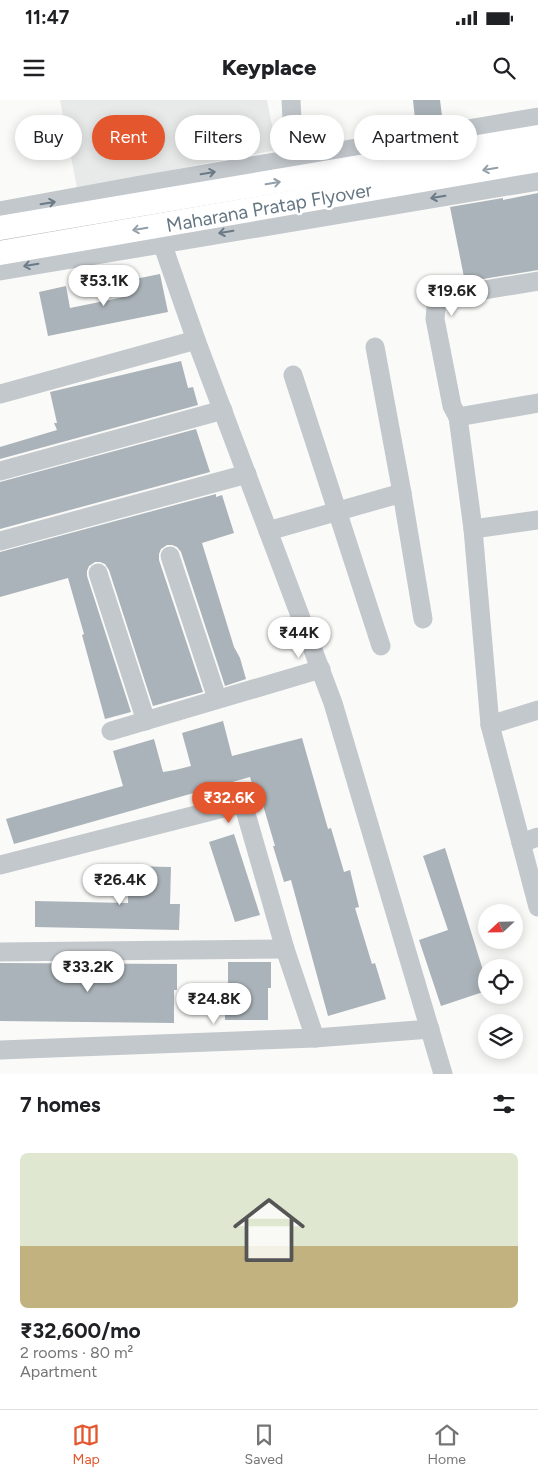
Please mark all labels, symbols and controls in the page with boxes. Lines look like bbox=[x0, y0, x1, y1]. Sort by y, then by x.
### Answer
text: 11:47 bbox=[25, 6, 69, 29]
icon: menu bbox=[20, 54, 48, 82]
text: Keyplace bbox=[222, 54, 316, 81]
icon: search bbox=[490, 54, 518, 82]
chip: Buy bbox=[15, 115, 82, 160]
chip: Rent bbox=[92, 115, 165, 160]
chip: Filters bbox=[175, 115, 260, 160]
chip: New bbox=[270, 115, 344, 160]
chip: Apartment bbox=[354, 115, 477, 160]
one-way arrow bbox=[482, 164, 498, 174]
one-way arrow bbox=[199, 168, 215, 178]
one-way arrow bbox=[264, 177, 280, 187]
street label: Maharana Pratap Flyover bbox=[164, 178, 374, 237]
one-way arrow bbox=[430, 193, 446, 203]
one-way arrow bbox=[40, 197, 56, 207]
one-way arrow bbox=[132, 224, 148, 234]
one-way arrow bbox=[218, 228, 234, 238]
one-way arrow bbox=[24, 261, 40, 271]
pin: ₹53.1K bbox=[63, 264, 145, 307]
text: ₹53.1K bbox=[79, 271, 129, 290]
pin: ₹19.6K bbox=[411, 274, 493, 317]
text: ₹19.6K bbox=[427, 281, 477, 300]
pin: ₹44K bbox=[269, 616, 329, 659]
text: ₹44K bbox=[279, 623, 319, 642]
pin: ₹32.6K bbox=[188, 782, 270, 824]
text: ₹32.6K bbox=[203, 788, 255, 807]
pin: ₹26.4K bbox=[79, 864, 161, 906]
text: ₹26.4K bbox=[94, 870, 146, 889]
north arrow bbox=[478, 904, 522, 949]
map controls bbox=[478, 904, 523, 1059]
pin: ₹33.2K bbox=[47, 950, 129, 993]
text: ₹33.2K bbox=[62, 957, 114, 976]
button: locate bbox=[478, 959, 523, 1004]
pin: ₹24.8K bbox=[173, 982, 255, 1025]
text: ₹24.8K bbox=[187, 989, 241, 1008]
button: layers bbox=[478, 1014, 523, 1059]
icon: filters bbox=[490, 1090, 518, 1118]
text: 7 homes bbox=[20, 1092, 101, 1117]
icon: home bbox=[224, 1185, 314, 1275]
text: ₹32,600/mo bbox=[20, 1318, 141, 1343]
text: 2 rooms · 80 m² bbox=[20, 1343, 133, 1362]
text: Apartment bbox=[20, 1362, 97, 1381]
tab: Map bbox=[72, 1421, 100, 1468]
tab: Saved bbox=[245, 1421, 283, 1468]
tab: Home bbox=[428, 1421, 466, 1468]

